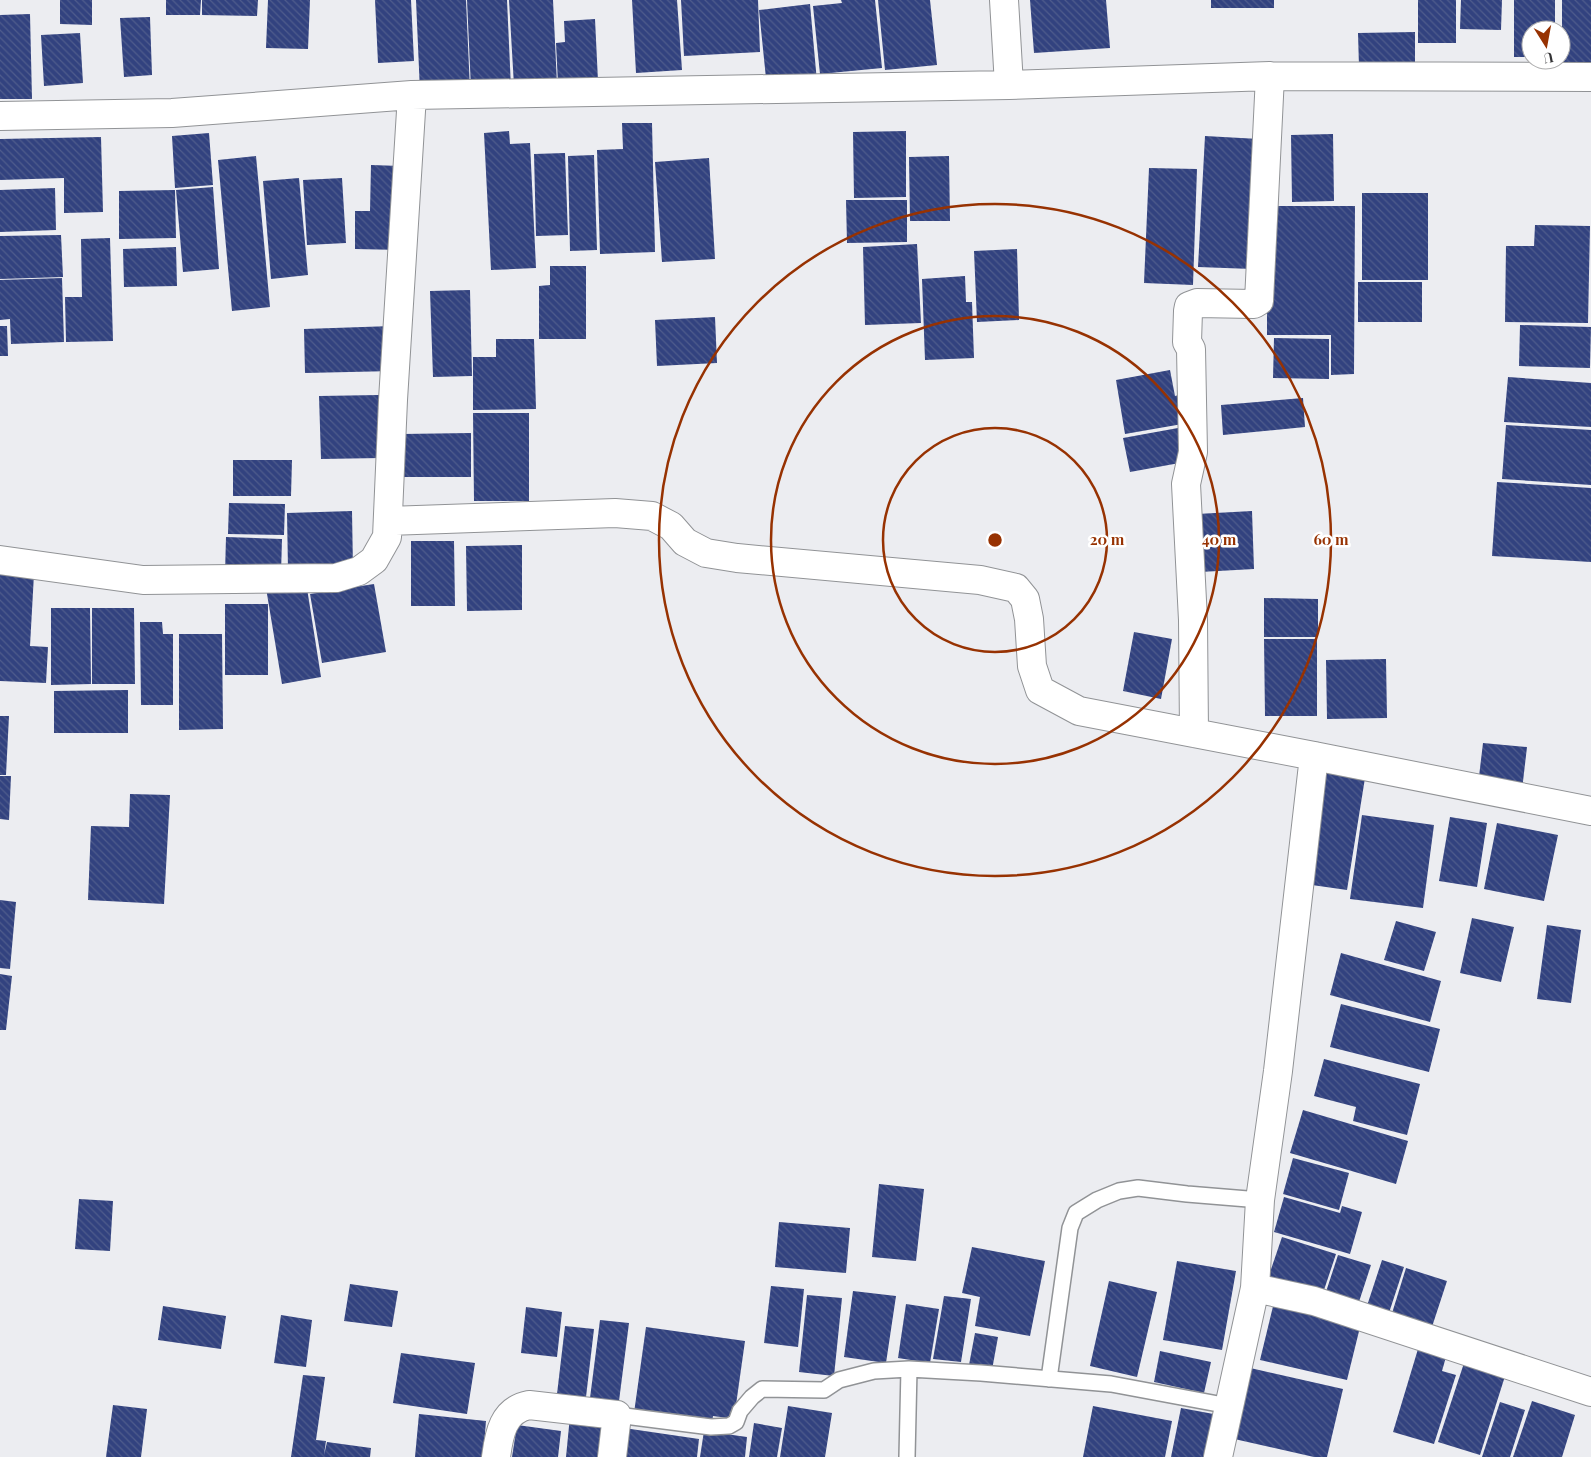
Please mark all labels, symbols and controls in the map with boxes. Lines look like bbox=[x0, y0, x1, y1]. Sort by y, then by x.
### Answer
north arrow bbox=[1521, 20, 1571, 70]
text: U bbox=[1542, 48, 1555, 69]
text: 20 m bbox=[1090, 529, 1125, 549]
text: 40 m bbox=[1202, 529, 1237, 549]
text: 60 m bbox=[1313, 529, 1349, 549]
centre of rings bbox=[986, 531, 1004, 549]

